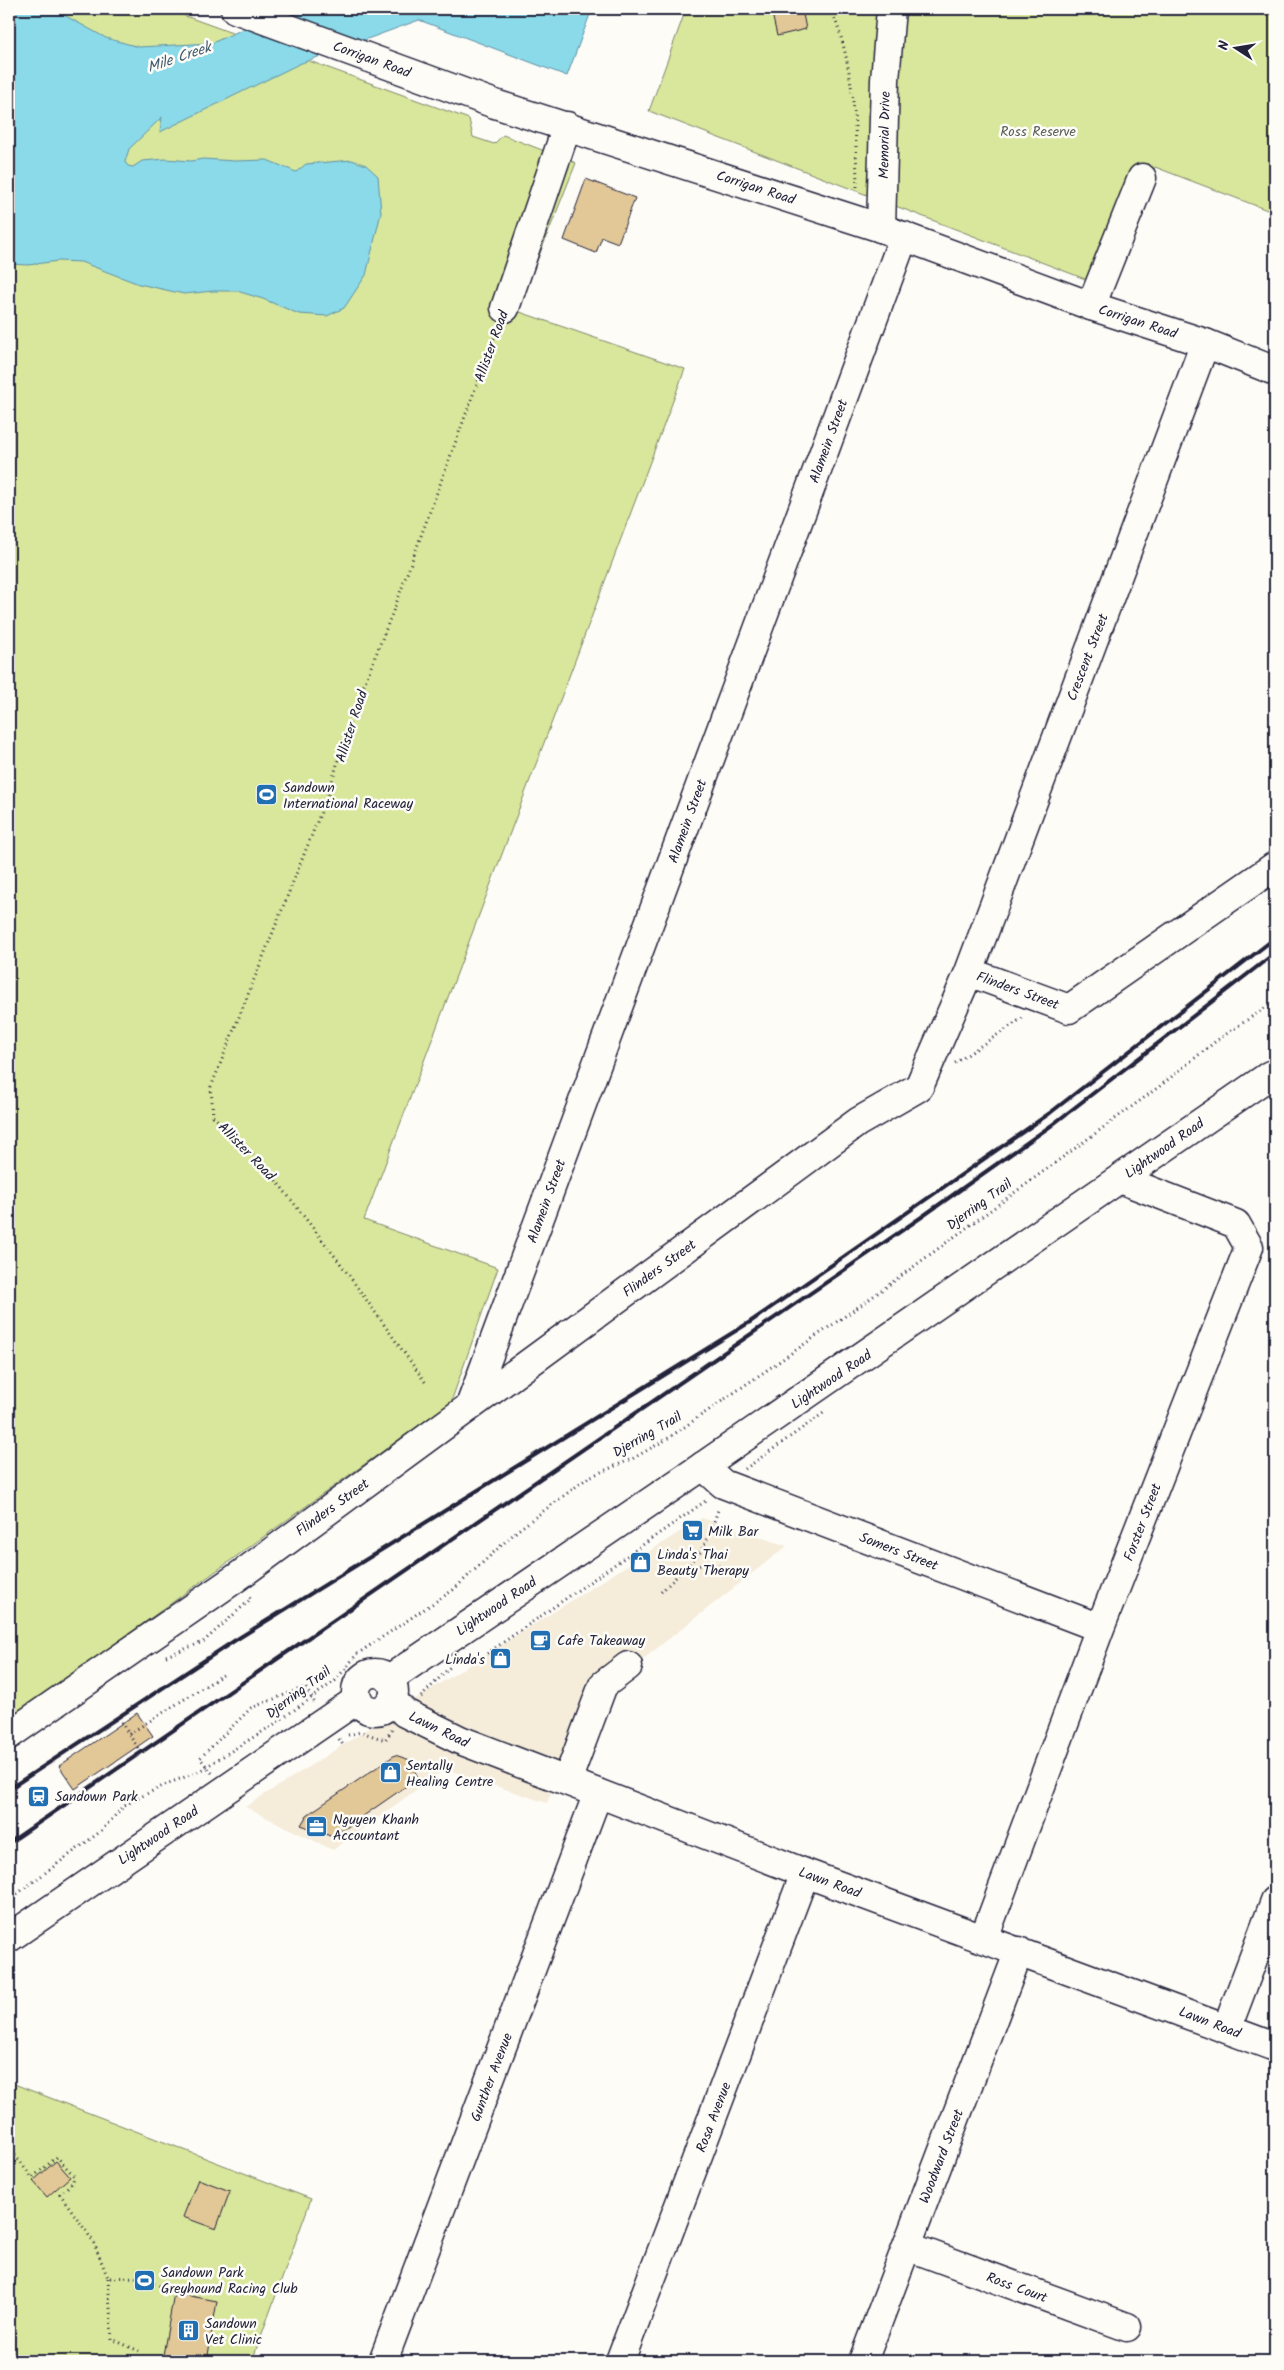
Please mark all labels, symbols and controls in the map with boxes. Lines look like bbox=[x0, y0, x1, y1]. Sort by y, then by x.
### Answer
north arrow bbox=[1212, 22, 1262, 72]
water label: Mile Creek bbox=[144, 35, 216, 80]
street label: Corrigan Road bbox=[330, 36, 415, 85]
text: N bbox=[1213, 39, 1236, 52]
street label: Memorial Drive bbox=[873, 90, 897, 179]
park label: Ross Reserve bbox=[1000, 121, 1077, 143]
street label: Corrigan Road bbox=[713, 165, 799, 211]
street label: Corrigan Road bbox=[1095, 299, 1181, 345]
street label: Allister Road bbox=[469, 307, 515, 385]
street label: Alamein Street bbox=[804, 396, 854, 486]
street label: Crescent Street bbox=[1061, 610, 1115, 704]
street label: Allister Road bbox=[330, 686, 374, 765]
street label: Alamein Street bbox=[663, 776, 713, 866]
place label: Sandown International Raceway bbox=[283, 777, 414, 815]
sports icon: Sandown International Raceway bbox=[255, 783, 279, 807]
street label: Flinders Street bbox=[973, 966, 1063, 1016]
street label: Lightwood Road bbox=[1120, 1112, 1210, 1185]
street label: Allister Road bbox=[212, 1117, 281, 1187]
street label: Alamein Street bbox=[522, 1156, 572, 1246]
street label: Djerring Trail bbox=[942, 1173, 1018, 1236]
street label: Flinders Street bbox=[618, 1234, 702, 1303]
street label: Lightwood Road bbox=[787, 1344, 877, 1415]
street label: Djerring Trail bbox=[609, 1406, 687, 1464]
street label: Flinders Street bbox=[291, 1473, 375, 1542]
street label: Forster Street bbox=[1118, 1480, 1168, 1564]
supermarket icon: Milk Bar bbox=[680, 1519, 704, 1543]
place label: Milk Bar bbox=[708, 1521, 759, 1543]
street label: Somers Street bbox=[856, 1527, 942, 1577]
place label: Linda's Thai Beauty Therapy bbox=[657, 1544, 749, 1582]
shop icon: Linda's Thai Beauty Therapy bbox=[629, 1550, 653, 1574]
street label: Lightwood Road bbox=[452, 1571, 542, 1642]
cafe icon: Cafe Takeaway bbox=[529, 1628, 553, 1652]
place label: Cafe Takeaway bbox=[557, 1630, 646, 1652]
shop icon: Linda's bbox=[489, 1647, 513, 1671]
place label: Linda's bbox=[445, 1649, 485, 1671]
street label: Djerring Trail bbox=[261, 1661, 336, 1725]
street label: Lawn Road bbox=[405, 1706, 473, 1754]
place label: Sentally Healing Centre bbox=[406, 1755, 494, 1793]
shop icon: Sentally Healing Centre bbox=[378, 1761, 402, 1785]
station icon: Sandown Park bbox=[27, 1784, 51, 1808]
place label: Sandown Park bbox=[55, 1786, 138, 1808]
street label: Lightwood Road bbox=[114, 1800, 204, 1871]
place label: Nguyen Khanh Accountant bbox=[333, 1809, 419, 1847]
office icon: Nguyen Khanh Accountant bbox=[305, 1815, 329, 1839]
street label: Lawn Road bbox=[795, 1862, 865, 1905]
street label: Lawn Road bbox=[1175, 2001, 1245, 2045]
street label: Gunther Avenue bbox=[465, 2029, 519, 2125]
street label: Rosa Avenue bbox=[690, 2078, 738, 2156]
street label: Woodward Street bbox=[914, 2106, 970, 2207]
place label: Sandown Park Greyhound Racing Club bbox=[161, 2262, 298, 2300]
street label: Ross Court bbox=[983, 2267, 1051, 2309]
sports icon: Sandown Park Greyhound Racing Club bbox=[133, 2268, 157, 2292]
place label: Sandown Vet Clinic bbox=[205, 2313, 262, 2351]
building icon: Sandown Vet Clinic bbox=[177, 2319, 201, 2343]

